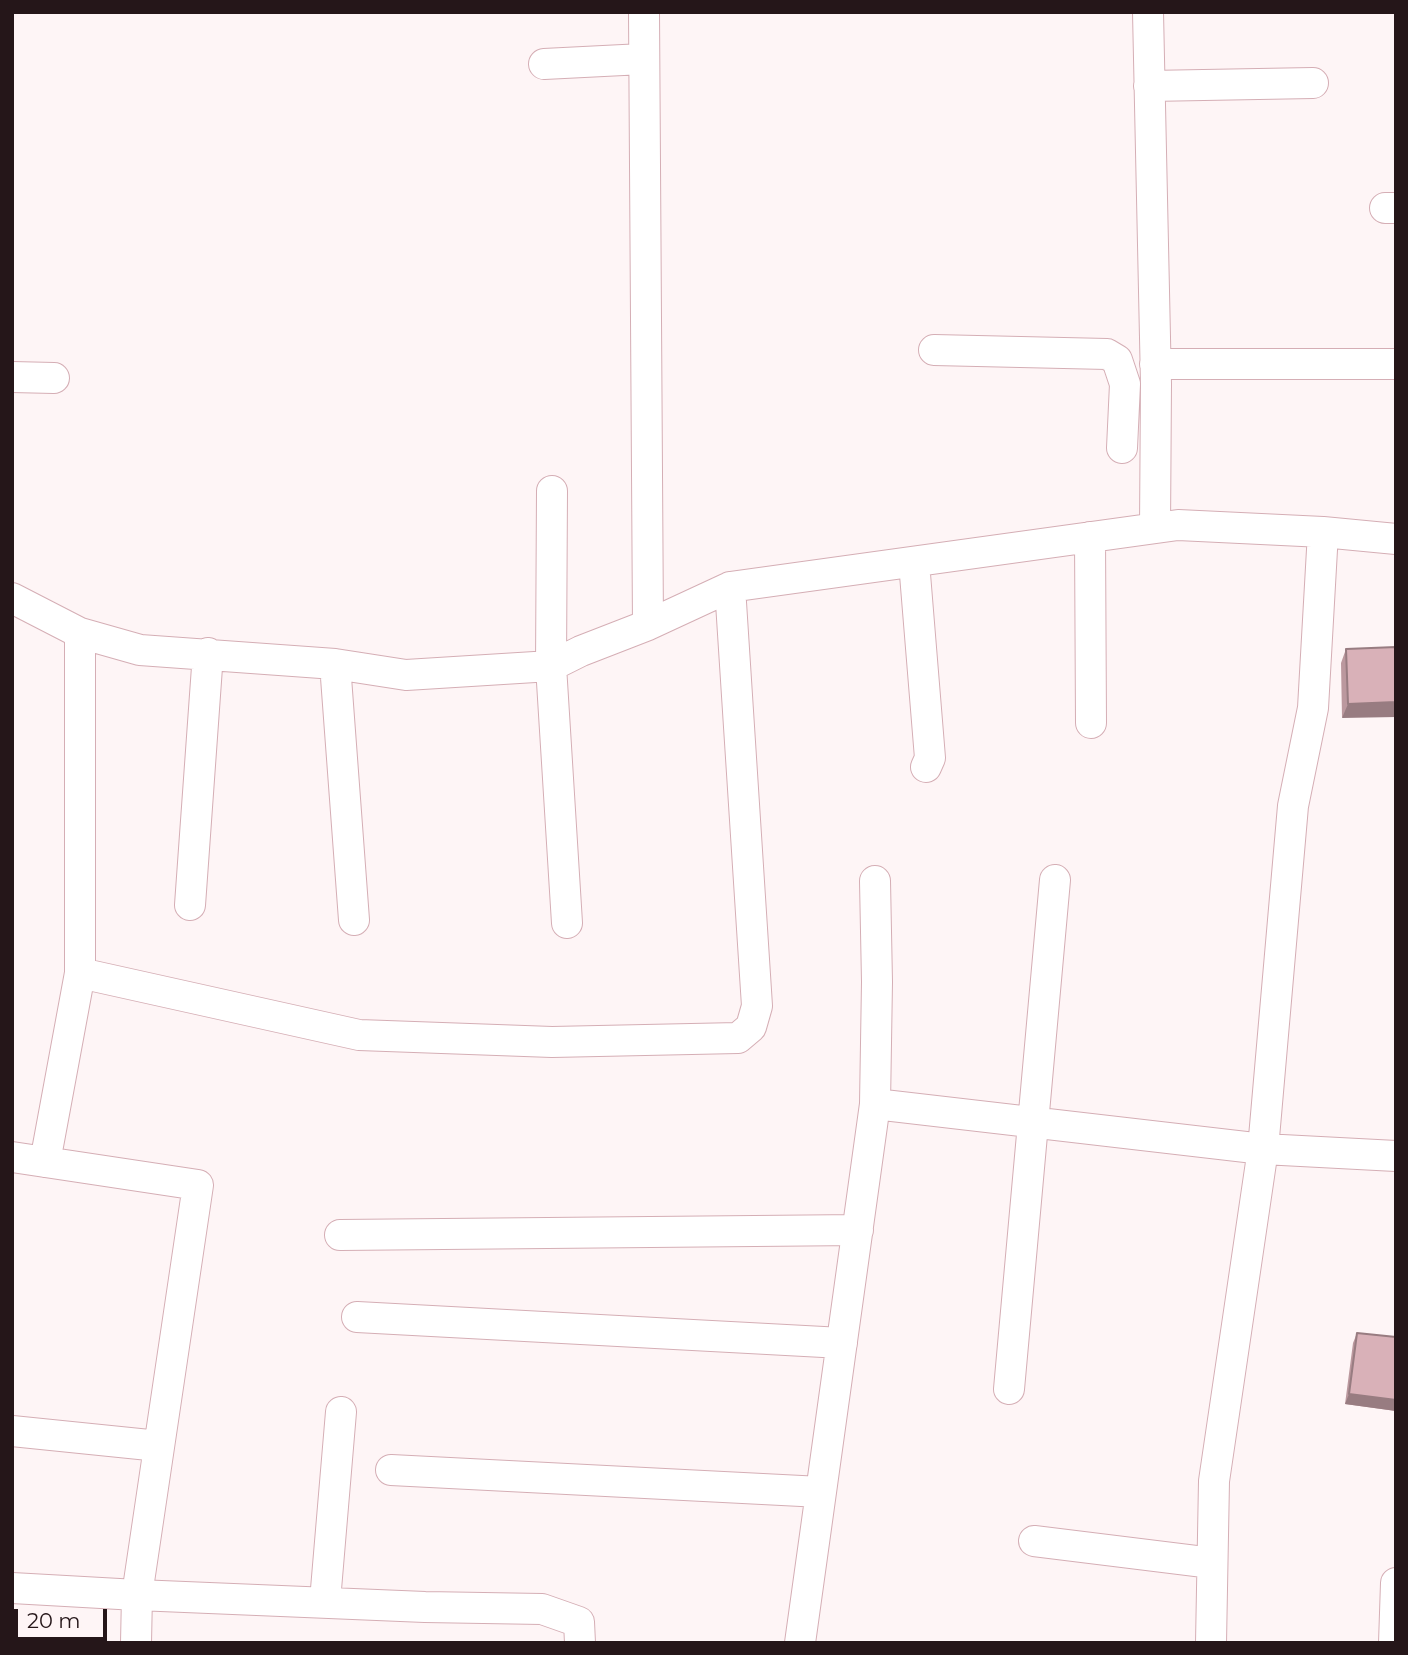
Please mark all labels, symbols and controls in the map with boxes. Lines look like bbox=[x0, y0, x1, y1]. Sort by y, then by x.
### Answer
scale bar bbox=[18, 1596, 110, 1640]
text: 20 m bbox=[27, 1608, 81, 1633]

